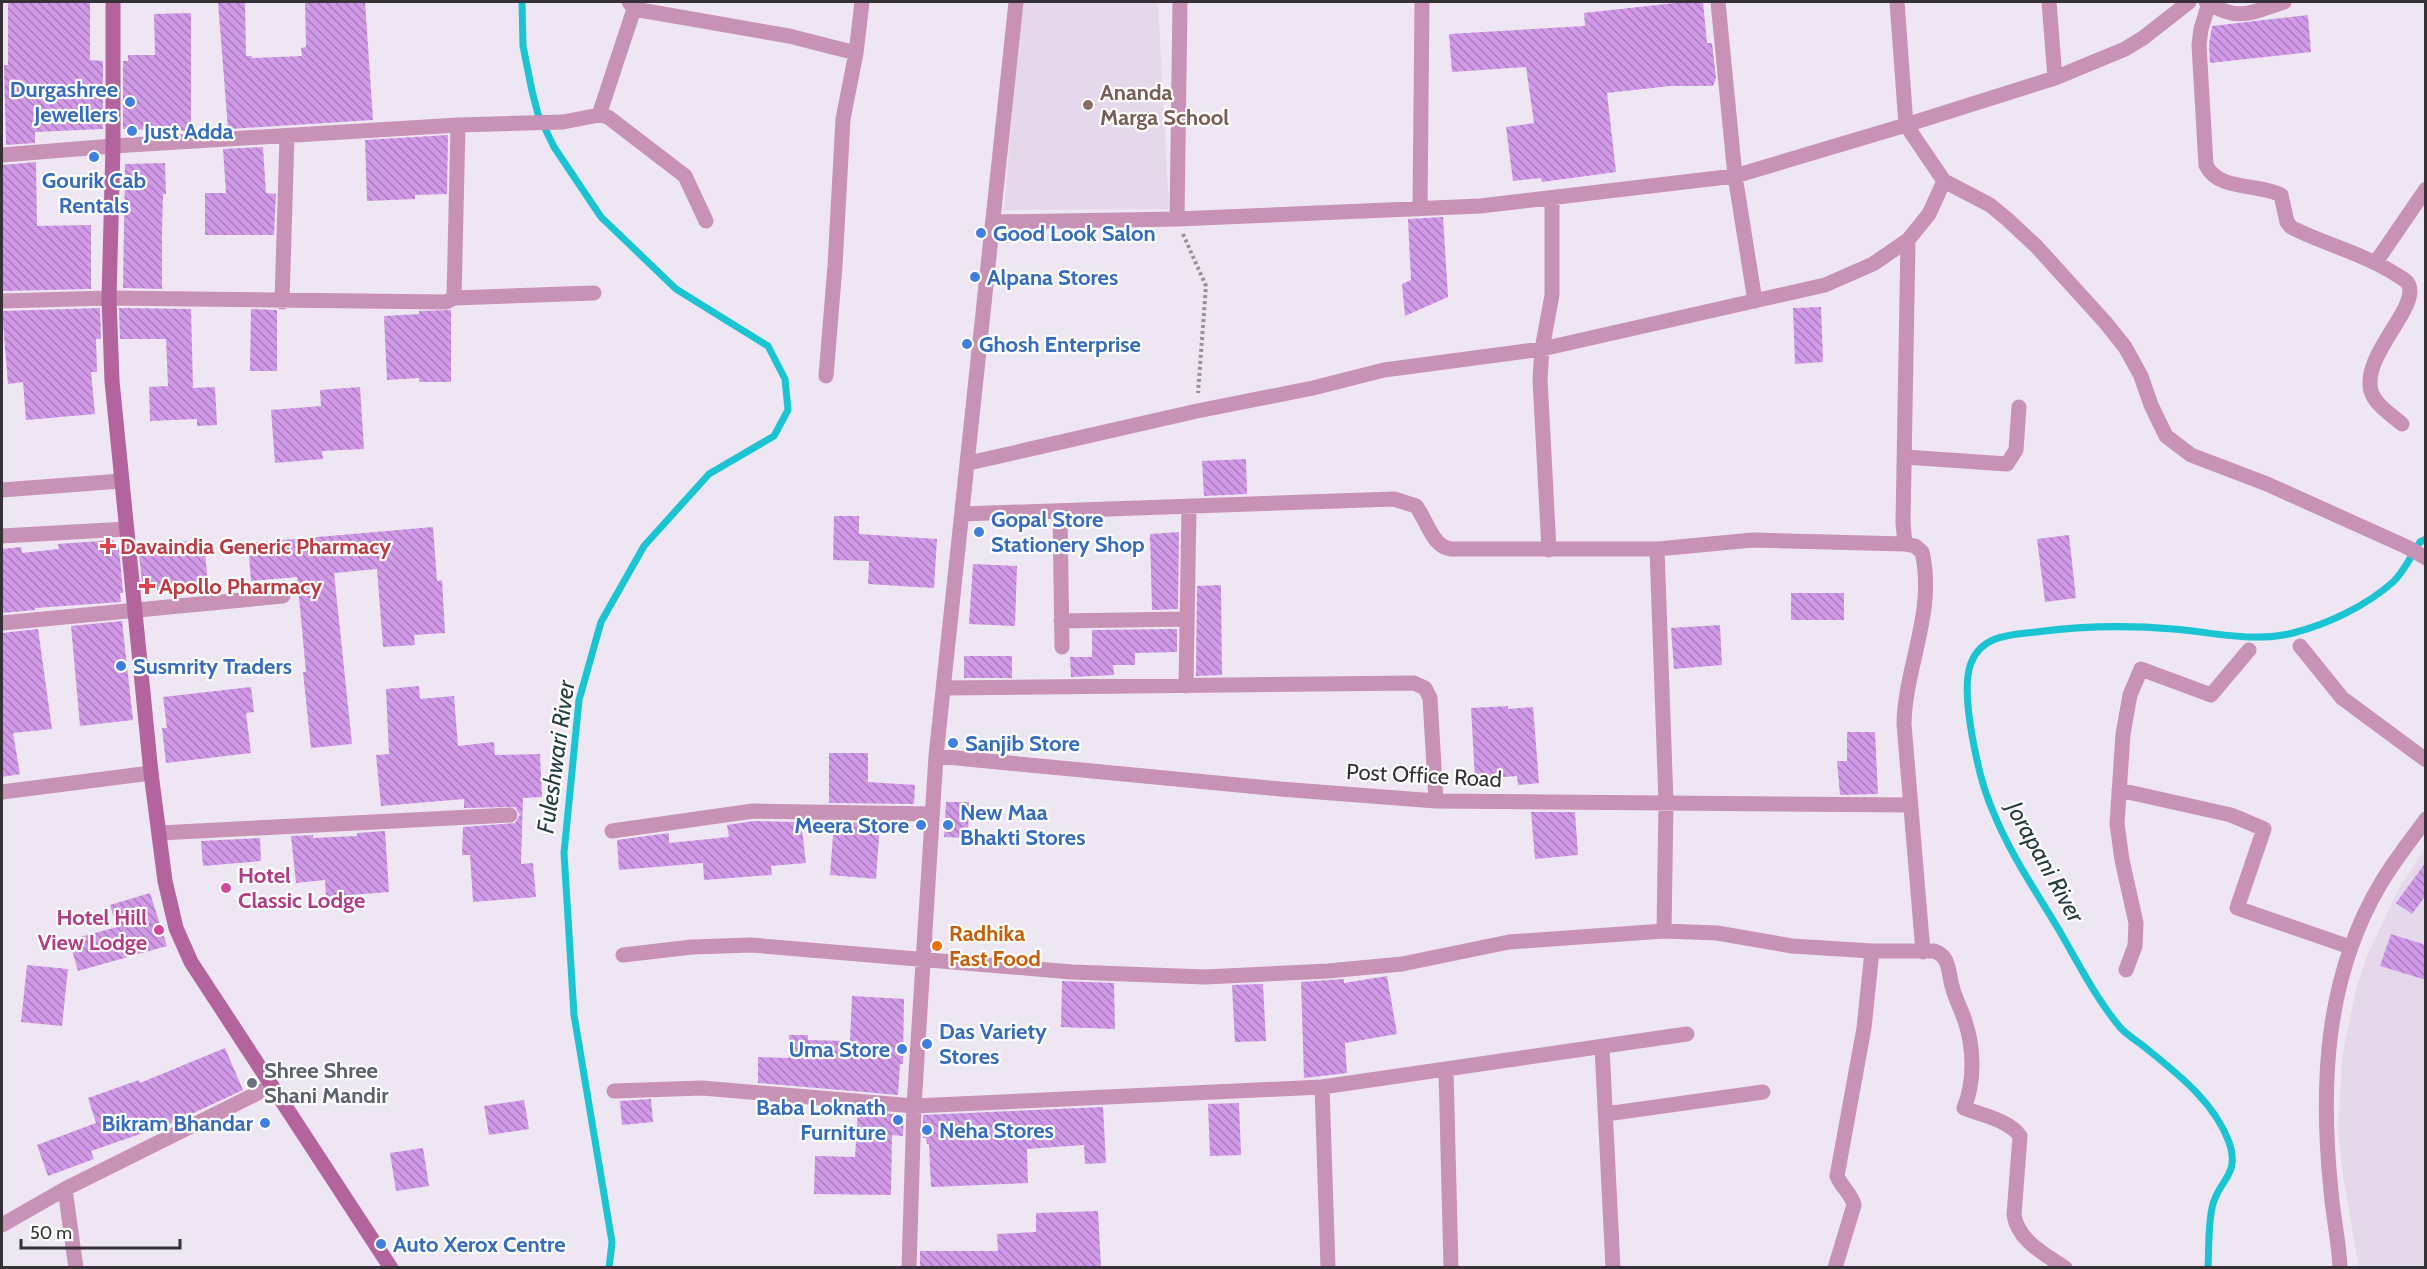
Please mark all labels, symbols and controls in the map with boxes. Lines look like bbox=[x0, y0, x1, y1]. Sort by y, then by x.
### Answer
place label: Durgashree Jewellers bbox=[10, 76, 118, 128]
place label: Ananda Marga School bbox=[1100, 79, 1229, 131]
marker: Durgashree Jewellers bbox=[123, 95, 137, 109]
marker: Ananda Marga School bbox=[1081, 98, 1095, 112]
place label: Just Adda bbox=[143, 118, 234, 145]
marker: Just Adda bbox=[125, 124, 139, 138]
marker: Gourik Cab Rentals bbox=[87, 150, 101, 164]
place label: Gourik Cab Rentals bbox=[42, 167, 146, 219]
place label: Good Look Salon bbox=[993, 220, 1156, 247]
marker: Good Look Salon bbox=[974, 226, 988, 240]
place label: Alpana Stores bbox=[987, 264, 1118, 291]
marker: Alpana Stores bbox=[968, 270, 982, 284]
place label: Ghosh Enterprise bbox=[979, 331, 1141, 358]
marker: Ghosh Enterprise bbox=[960, 337, 974, 351]
place label: Gopal Store Stationery Shop bbox=[991, 506, 1145, 558]
marker: Gopal Store Stationery Shop bbox=[972, 525, 986, 539]
place label: Davaindia Generic Pharmacy bbox=[120, 533, 391, 560]
marker: Davaindia Generic Pharmacy bbox=[101, 539, 115, 553]
place label: Apollo Pharmacy bbox=[159, 573, 322, 600]
marker: Apollo Pharmacy bbox=[140, 579, 154, 593]
place label: Susmrity Traders bbox=[133, 653, 292, 680]
marker: Susmrity Traders bbox=[114, 659, 128, 673]
water label: Fuleshwari River bbox=[530, 677, 581, 835]
place label: Sanjib Store bbox=[965, 730, 1080, 757]
marker: Sanjib Store bbox=[946, 736, 960, 750]
street label: Post Office Road bbox=[1346, 758, 1502, 793]
water label: Jorapani River bbox=[1999, 794, 2091, 929]
place label: New Maa Bhakti Stores bbox=[960, 799, 1086, 851]
place label: Meera Store bbox=[794, 812, 909, 839]
marker: Meera Store bbox=[914, 818, 928, 832]
marker: New Maa Bhakti Stores bbox=[941, 818, 955, 832]
place label: Hotel Classic Lodge bbox=[238, 862, 365, 914]
marker: Hotel Classic Lodge bbox=[219, 881, 233, 895]
place label: Hotel Hill View Lodge bbox=[38, 904, 147, 956]
place label: Radhika Fast Food bbox=[949, 920, 1041, 972]
marker: Hotel Hill View Lodge bbox=[152, 923, 166, 937]
marker: Radhika Fast Food bbox=[930, 939, 944, 953]
place label: Das Variety Stores bbox=[939, 1018, 1047, 1070]
place label: Uma Store bbox=[789, 1036, 890, 1063]
marker: Das Variety Stores bbox=[920, 1037, 934, 1051]
marker: Uma Store bbox=[895, 1042, 909, 1056]
place label: Shree Shree Shani Mandir bbox=[264, 1057, 389, 1109]
marker: Shree Shree Shani Mandir bbox=[245, 1076, 259, 1090]
place label: Baba Loknath Furniture bbox=[756, 1094, 886, 1146]
place label: Bikram Bhandar bbox=[102, 1110, 254, 1137]
marker: Baba Loknath Furniture bbox=[891, 1113, 905, 1127]
marker: Bikram Bhandar bbox=[258, 1116, 272, 1130]
place label: Neha Stores bbox=[939, 1117, 1054, 1144]
marker: Neha Stores bbox=[920, 1123, 934, 1137]
scale bar bbox=[21, 1212, 180, 1250]
text: 50 m bbox=[30, 1222, 72, 1244]
place label: Auto Xerox Centre bbox=[393, 1231, 566, 1258]
marker: Auto Xerox Centre bbox=[374, 1237, 388, 1251]

